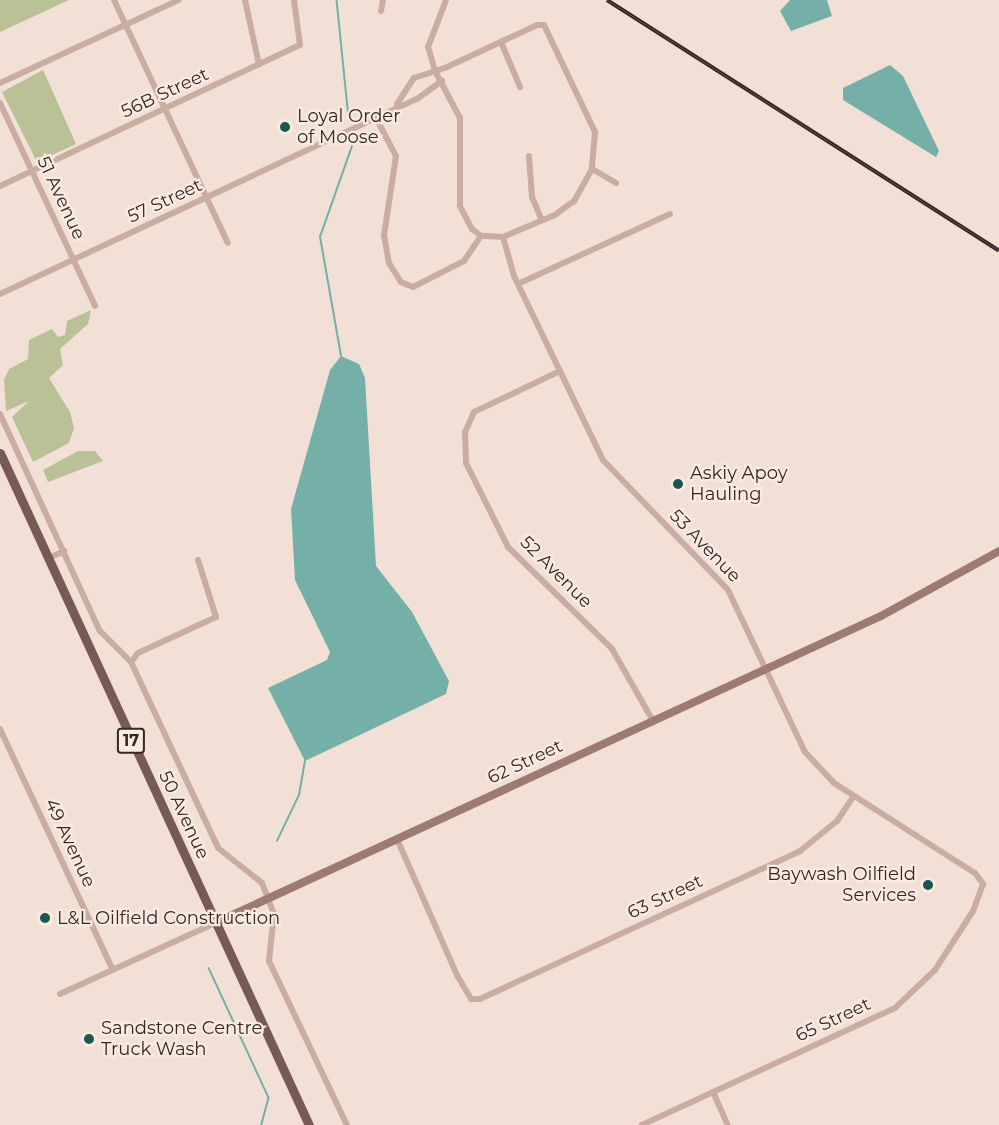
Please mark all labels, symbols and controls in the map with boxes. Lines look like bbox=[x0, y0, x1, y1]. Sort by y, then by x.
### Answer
street label: 56B Street bbox=[118, 63, 212, 123]
place label: Loyal Order of Moose bbox=[297, 106, 400, 148]
marker: Loyal Order of Moose bbox=[278, 120, 292, 134]
street label: 51 Avenue bbox=[32, 153, 90, 243]
street label: 57 Street bbox=[124, 174, 206, 228]
place label: Askiy Apoy Hauling bbox=[690, 463, 787, 506]
marker: Askiy Apoy Hauling bbox=[671, 477, 685, 491]
street label: 53 Avenue bbox=[665, 505, 745, 587]
street label: 52 Avenue bbox=[515, 531, 597, 613]
road number: 17 bbox=[116, 728, 146, 754]
street label: 62 Street bbox=[484, 735, 566, 789]
street label: 50 Avenue bbox=[154, 767, 214, 863]
street label: 49 Avenue bbox=[40, 795, 100, 891]
place label: Baywash Oilfield Services bbox=[767, 864, 916, 906]
street label: 63 Street bbox=[624, 870, 706, 924]
marker: Baywash Oilfield Services bbox=[921, 878, 935, 892]
place label: L&L Oilfield Construction bbox=[57, 907, 280, 929]
marker: L&L Oilfield Construction bbox=[38, 911, 52, 925]
street label: 65 Street bbox=[792, 993, 874, 1047]
place label: Sandstone Centre Truck Wash bbox=[101, 1018, 262, 1060]
marker: Sandstone Centre Truck Wash bbox=[82, 1032, 96, 1046]

